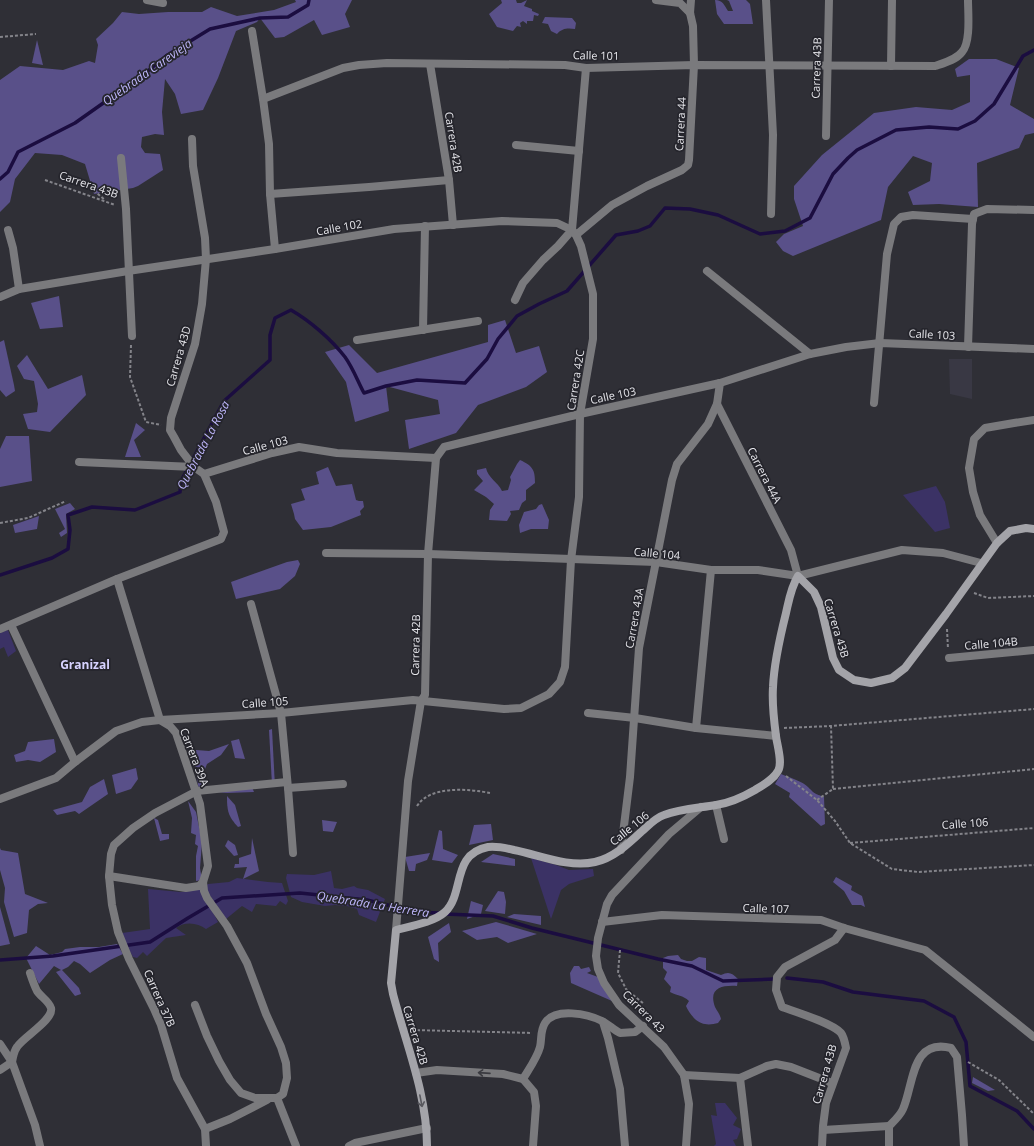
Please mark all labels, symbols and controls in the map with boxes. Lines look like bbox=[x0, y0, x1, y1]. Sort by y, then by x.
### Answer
water label: Quebrada Carevieja bbox=[99, 35, 195, 109]
street label: Carrera 43B bbox=[807, 37, 825, 99]
street label: Calle 101 bbox=[573, 47, 619, 63]
street label: Carrera 44 bbox=[671, 96, 689, 151]
street label: Carrera 42B bbox=[442, 111, 466, 173]
street label: Carrera 43B bbox=[58, 167, 120, 201]
street label: Calle 102 bbox=[315, 216, 363, 238]
street label: Carrera 43D bbox=[162, 324, 194, 388]
street label: Calle 103 bbox=[908, 325, 956, 343]
street label: Carrera 42C bbox=[563, 349, 587, 411]
street label: Calle 103 bbox=[589, 383, 637, 407]
water label: Quebrada La Rosa bbox=[172, 398, 234, 492]
street label: Calle 103 bbox=[241, 432, 289, 458]
street label: Carrera 44A bbox=[744, 444, 786, 506]
street label: Calle 104 bbox=[633, 544, 682, 563]
street label: Carrera 43A bbox=[621, 587, 647, 649]
street label: Carrera 43B bbox=[821, 596, 853, 660]
street label: Carrera 42B bbox=[407, 614, 423, 676]
street label: Calle 104B bbox=[964, 633, 1018, 653]
district label: Granizal bbox=[60, 656, 110, 673]
street label: Calle 105 bbox=[241, 693, 289, 711]
street label: Carrera 39A bbox=[177, 726, 213, 788]
street label: Calle 106 bbox=[606, 808, 652, 848]
street label: Calle 106 bbox=[941, 814, 989, 832]
water label: Quebrada La Herrera bbox=[316, 887, 431, 921]
street label: Calle 107 bbox=[743, 900, 789, 916]
street label: Carrera 37B bbox=[141, 967, 179, 1029]
street label: Carrera 43 bbox=[620, 987, 668, 1035]
street label: Carrera 42B bbox=[400, 1003, 432, 1067]
street label: Carrera 43B bbox=[808, 1042, 840, 1106]
one-way arrow bbox=[478, 1069, 491, 1076]
one-way arrow bbox=[418, 1094, 426, 1107]

